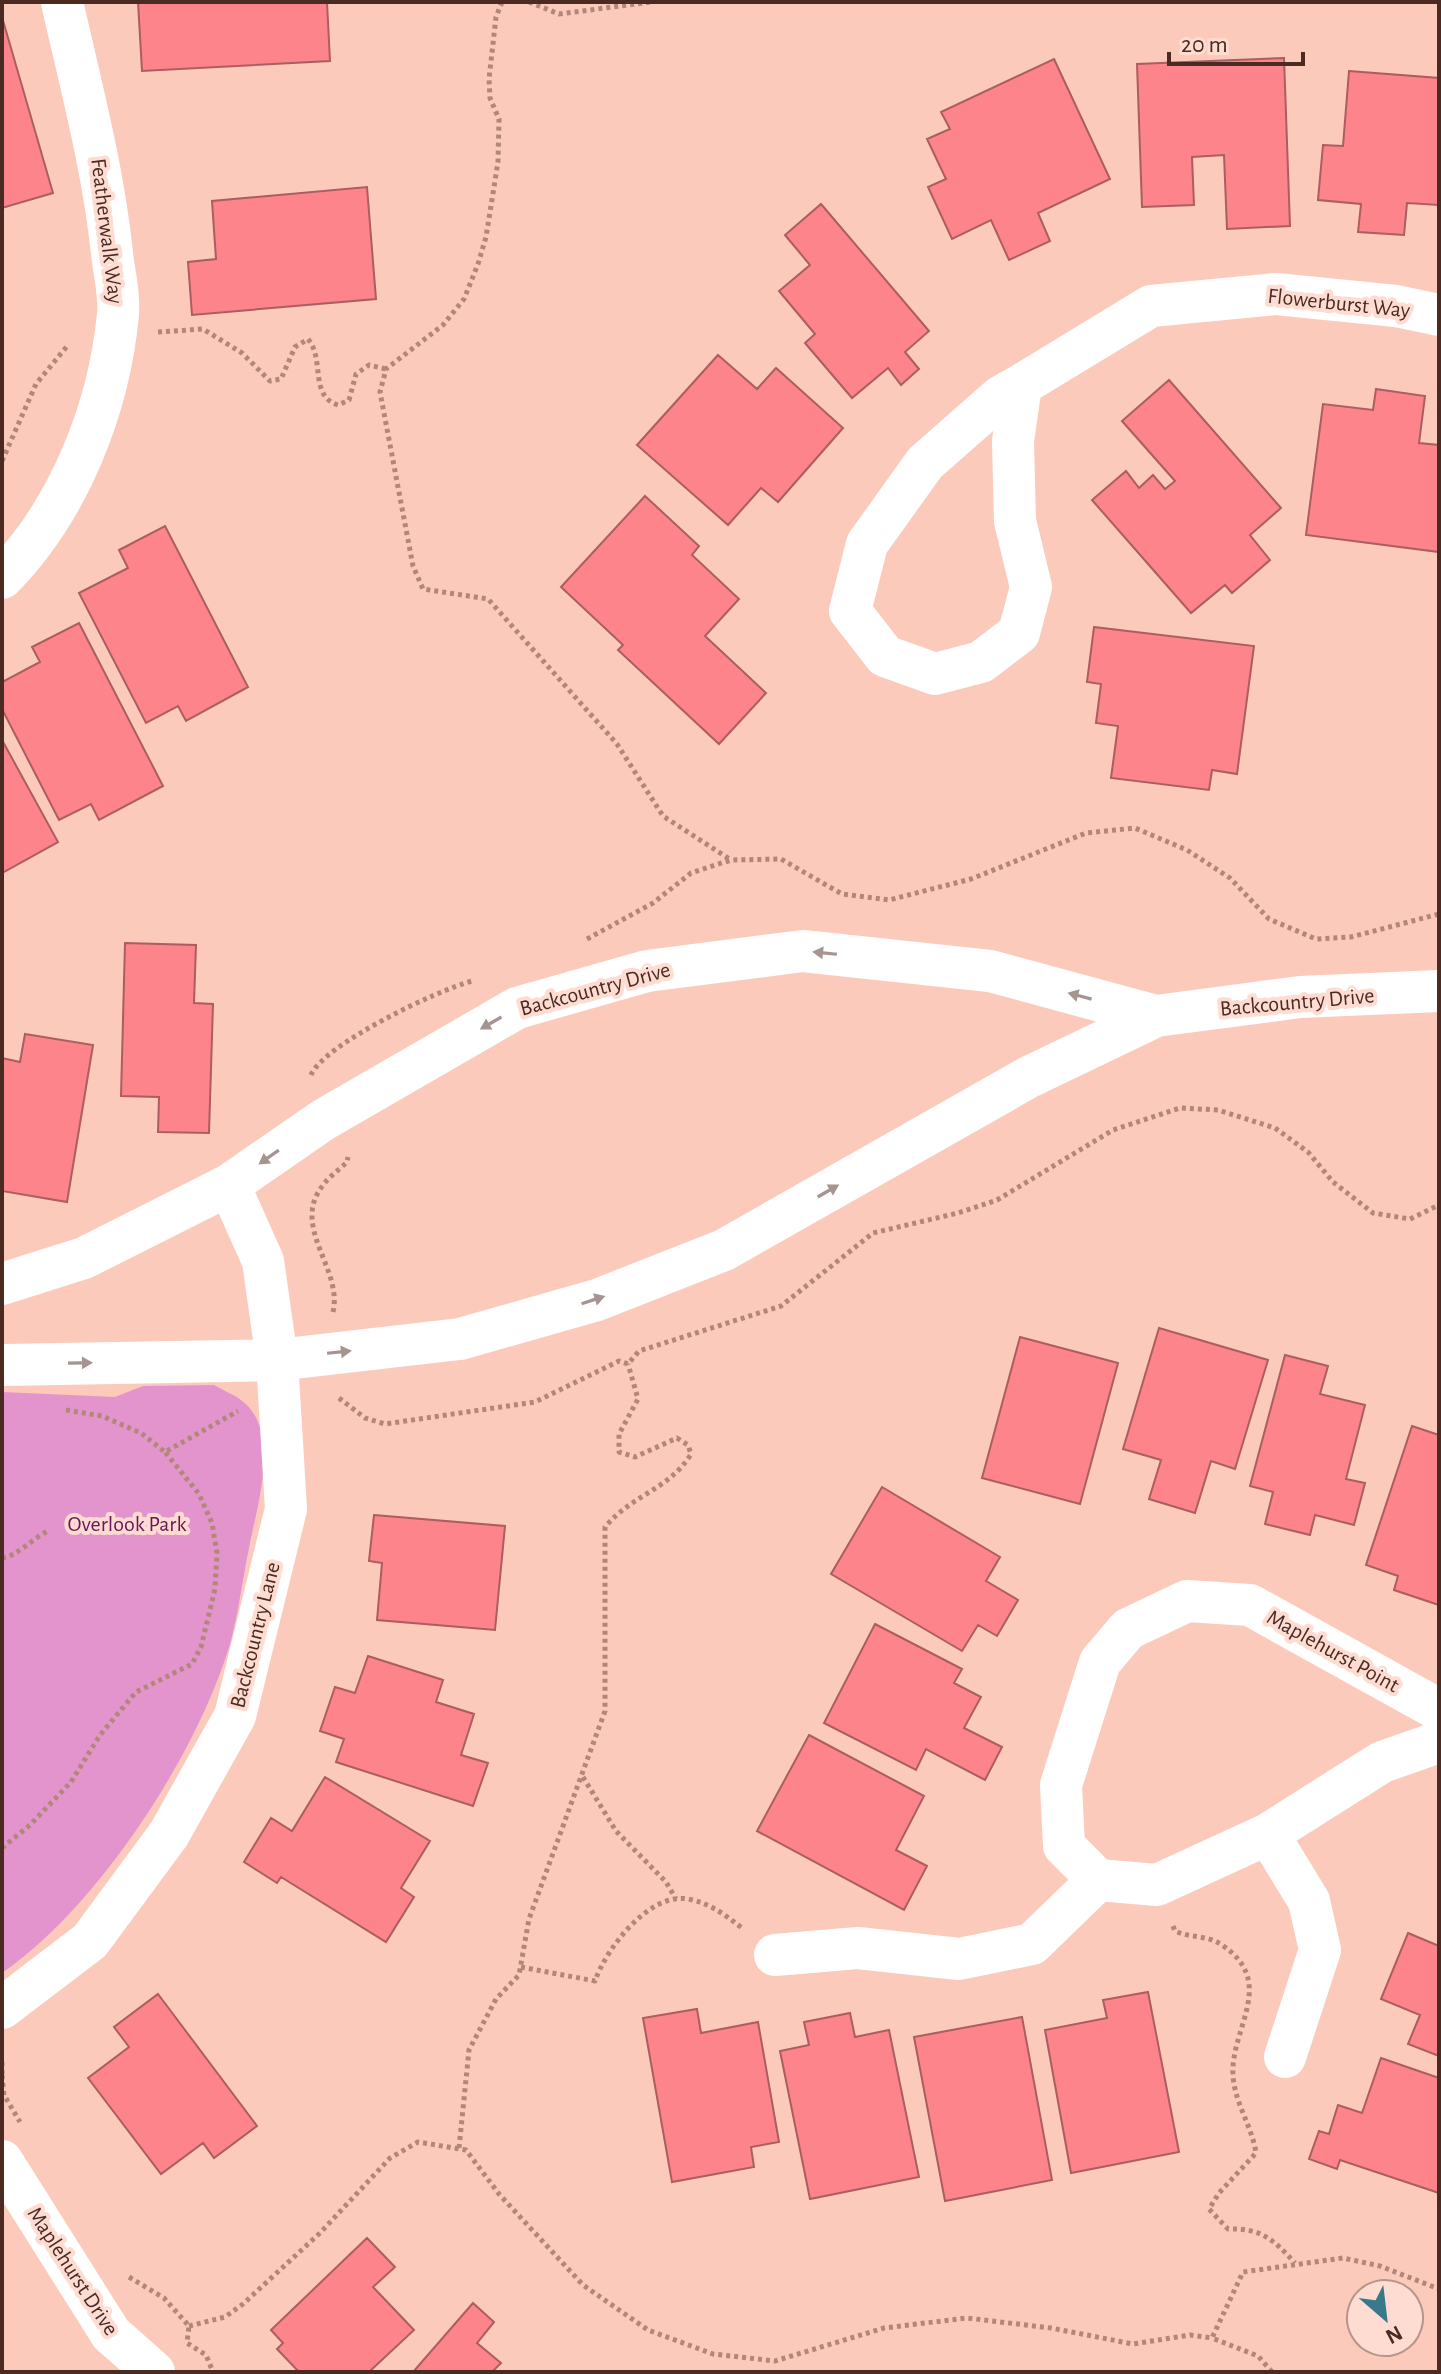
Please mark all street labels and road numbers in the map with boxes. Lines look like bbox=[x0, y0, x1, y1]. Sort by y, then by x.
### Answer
street label: Featherwalk Way bbox=[87, 157, 127, 306]
street label: Flowerburst Way bbox=[1267, 285, 1412, 321]
street label: Backcountry Drive bbox=[517, 958, 673, 1020]
street label: Backcountry Drive bbox=[1219, 984, 1375, 1020]
street label: Backcountry Lane bbox=[226, 1560, 284, 1710]
street label: Maplehurst Point bbox=[1263, 1606, 1403, 1696]
street label: Maplehurst Drive bbox=[23, 2203, 123, 2339]

